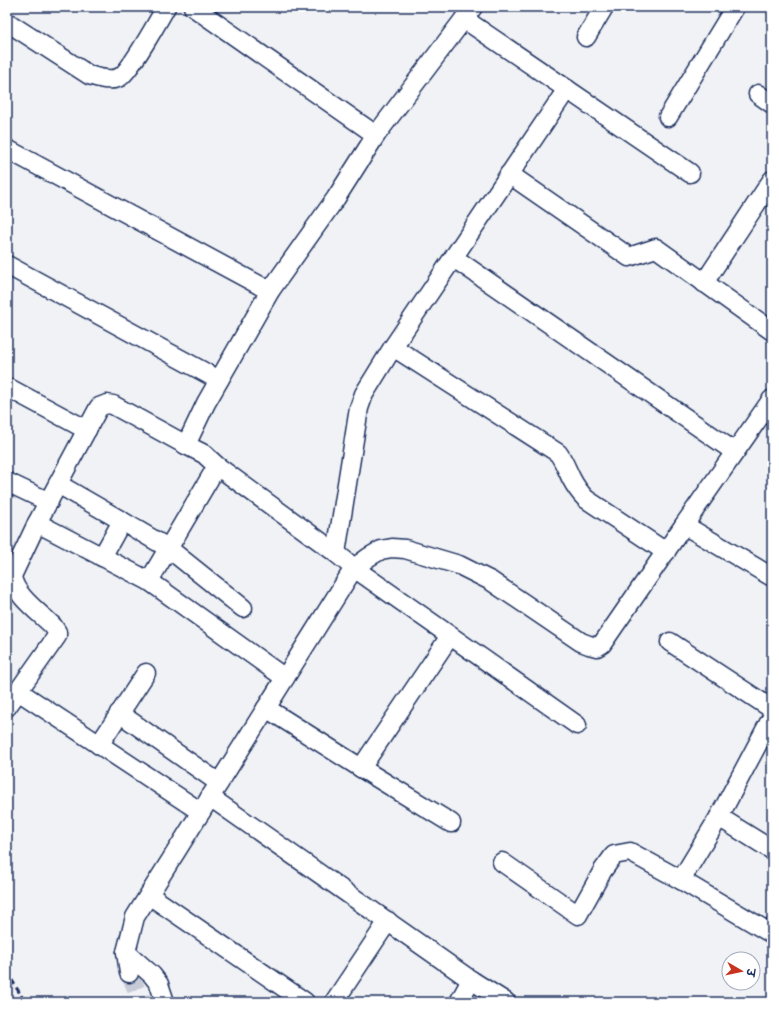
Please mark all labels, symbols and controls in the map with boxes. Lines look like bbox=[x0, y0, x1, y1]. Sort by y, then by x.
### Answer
north arrow bbox=[721, 951, 761, 991]
text: उ bbox=[743, 967, 759, 979]

